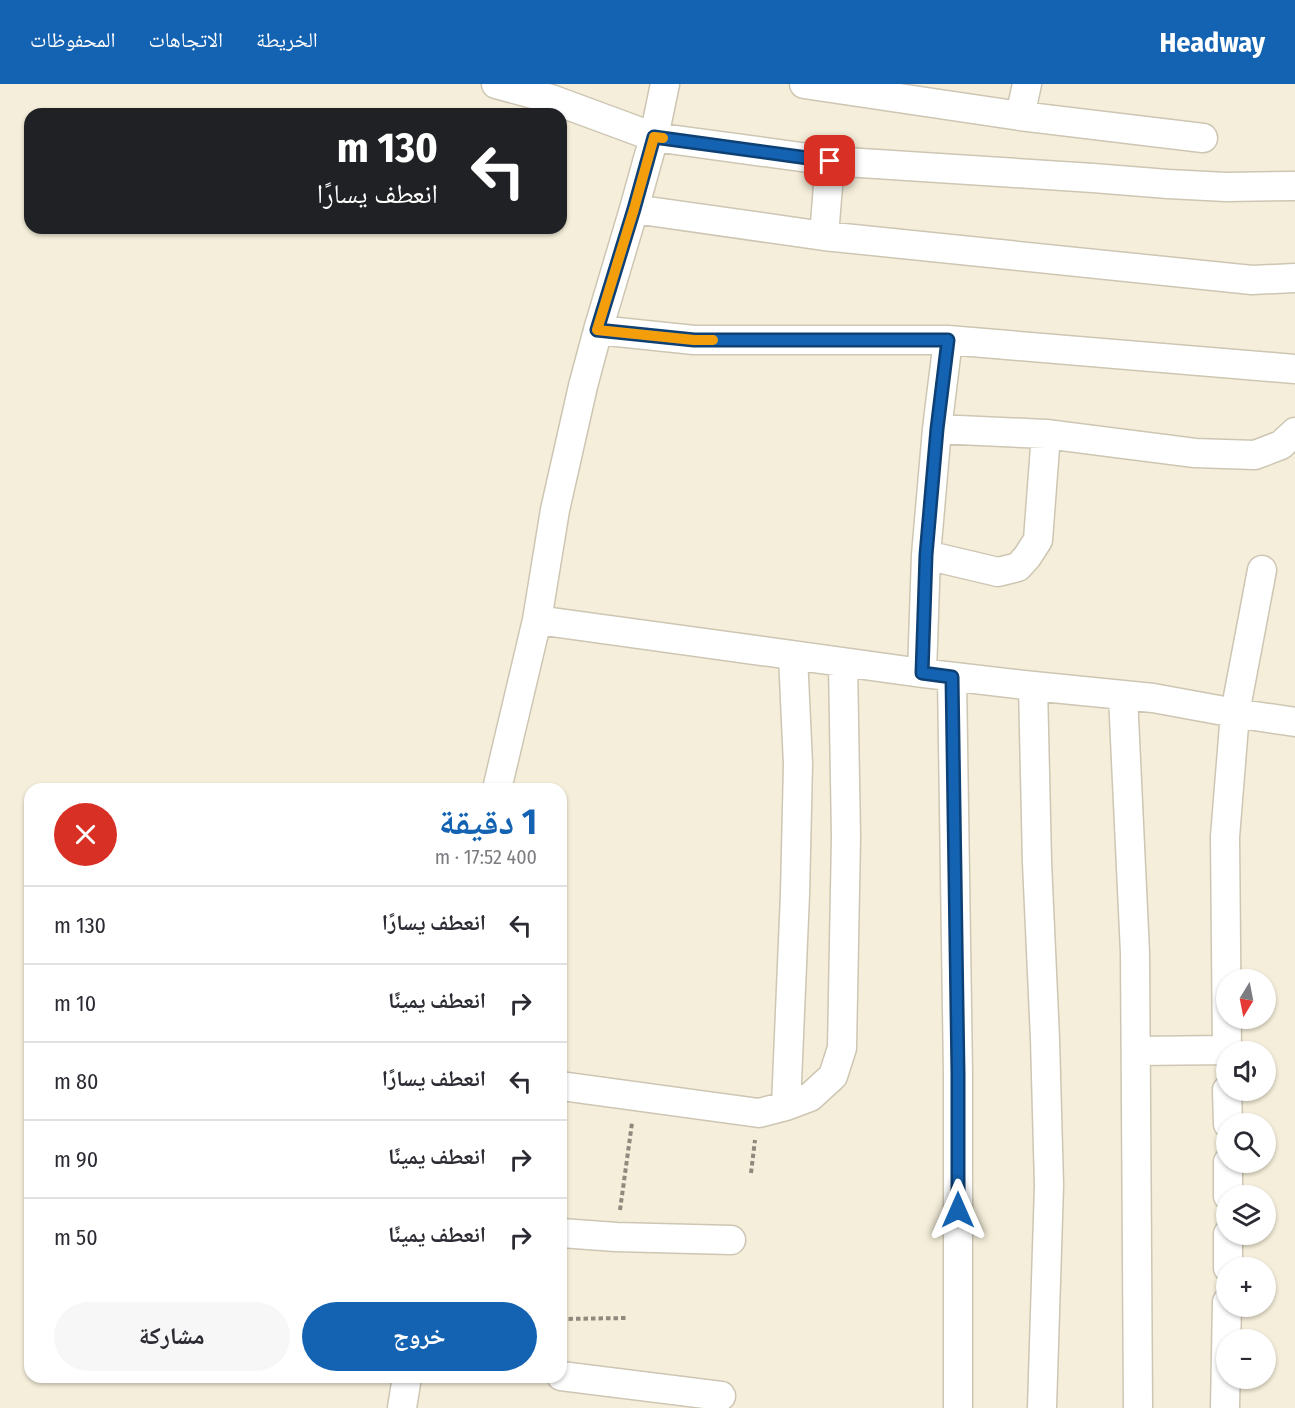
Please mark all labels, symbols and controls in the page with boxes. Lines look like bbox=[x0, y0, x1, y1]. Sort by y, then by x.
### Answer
text: Headway bbox=[1159, 26, 1265, 59]
text: المحفوظات bbox=[30, 27, 115, 53]
text: الاتجاهات bbox=[148, 27, 223, 53]
text: الخريطة bbox=[256, 27, 318, 53]
text: 130 m bbox=[337, 123, 438, 173]
icon: left bbox=[459, 132, 537, 210]
pin bbox=[804, 135, 855, 186]
icon: arrive bbox=[813, 144, 846, 177]
text: انعطف يسارًا bbox=[317, 178, 438, 210]
text: 1 دقيقة bbox=[439, 800, 537, 844]
button: close bbox=[54, 803, 117, 866]
text: 400 m · 17:52 bbox=[435, 845, 537, 869]
text: انعطف يسارًا bbox=[382, 909, 486, 936]
icon: left bbox=[504, 909, 537, 942]
text: 130 m bbox=[54, 912, 106, 939]
north arrow bbox=[1216, 969, 1276, 1029]
map controls bbox=[1216, 969, 1276, 1389]
text: انعطف يمينًا bbox=[388, 987, 486, 1014]
icon: right bbox=[504, 987, 537, 1020]
text: 10 m bbox=[54, 990, 96, 1017]
button: sound bbox=[1216, 1041, 1276, 1101]
text: انعطف يسارًا bbox=[382, 1065, 486, 1092]
icon: left bbox=[504, 1065, 537, 1098]
text: 80 m bbox=[54, 1068, 99, 1095]
button: search bbox=[1216, 1113, 1276, 1173]
text: انعطف يمينًا bbox=[388, 1143, 486, 1170]
icon: right bbox=[504, 1143, 537, 1176]
text: 90 m bbox=[54, 1146, 98, 1173]
position arrow bbox=[926, 1178, 990, 1242]
button: layers bbox=[1216, 1185, 1276, 1245]
text: انعطف يمينًا bbox=[388, 1221, 486, 1248]
icon: right bbox=[504, 1221, 537, 1254]
text: 50 m bbox=[54, 1224, 98, 1251]
button: + bbox=[1216, 1257, 1276, 1317]
button: مشاركة bbox=[54, 1302, 290, 1371]
button: خروج bbox=[302, 1302, 537, 1371]
button: − bbox=[1216, 1329, 1276, 1389]

